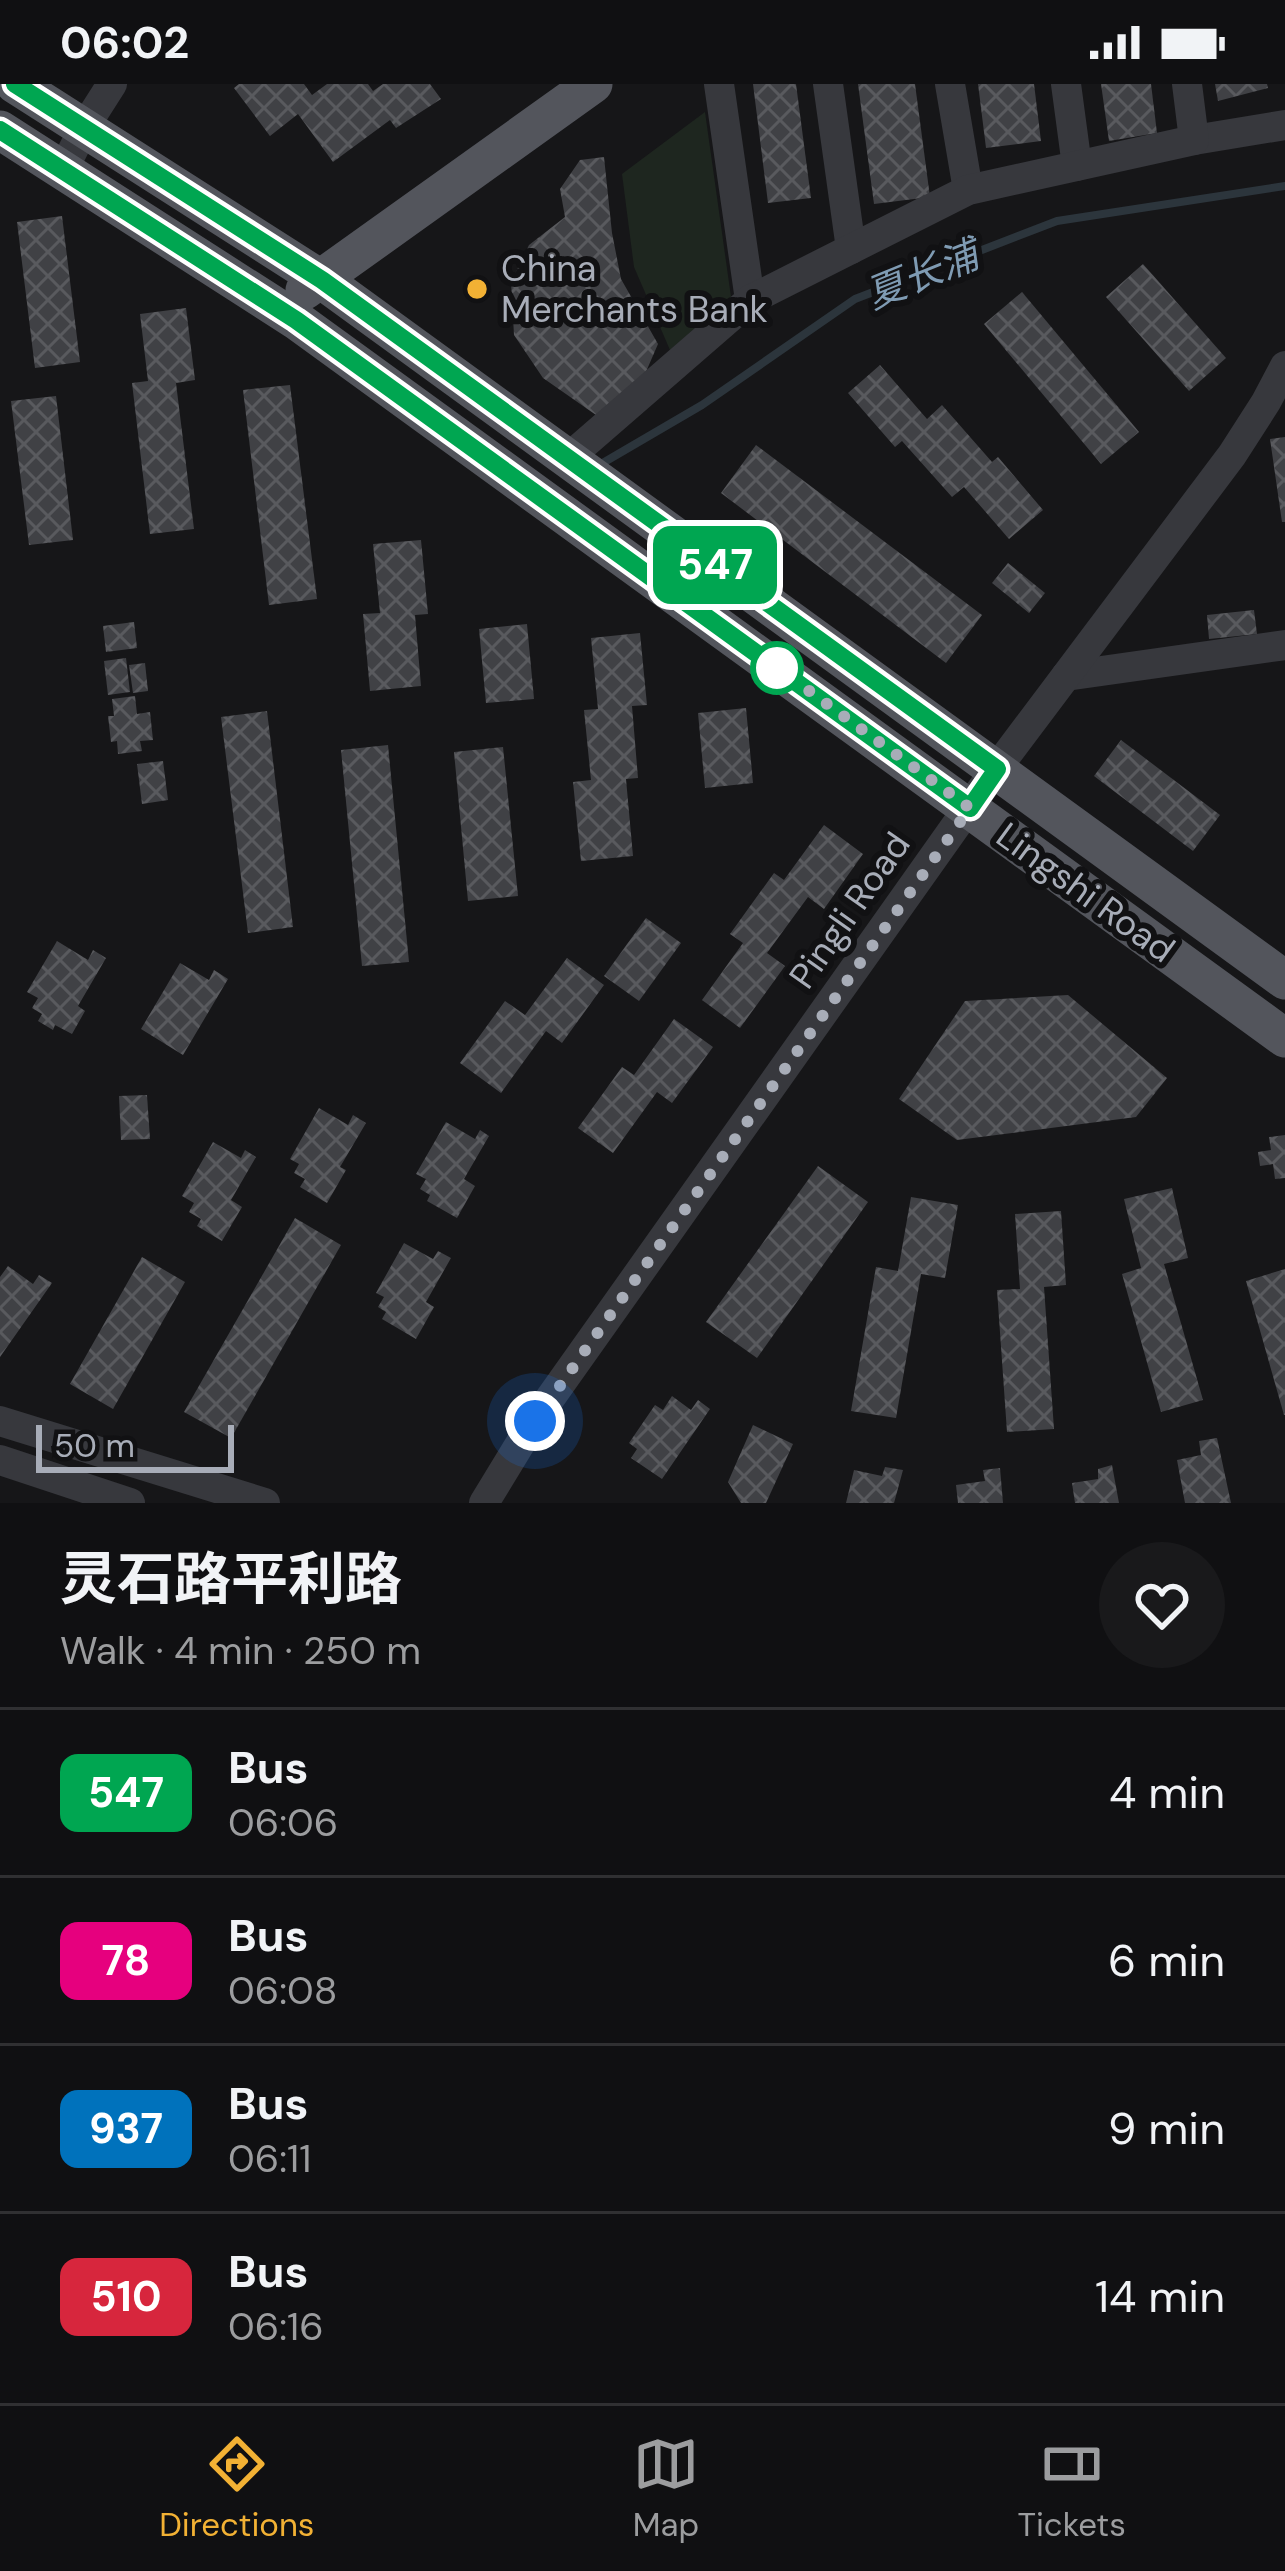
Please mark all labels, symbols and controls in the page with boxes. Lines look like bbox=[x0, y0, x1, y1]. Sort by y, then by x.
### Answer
text: 06:02 bbox=[60, 13, 189, 72]
water label: 夏长浦 bbox=[858, 227, 992, 320]
place label: China Merchants Bank bbox=[501, 245, 768, 333]
marker: China Merchants Bank bbox=[464, 276, 490, 302]
line badge: 547 bbox=[646, 526, 784, 604]
text: 547 bbox=[677, 537, 753, 592]
unlabelled marker bbox=[752, 643, 802, 693]
street label: Lingshi Road bbox=[987, 812, 1184, 973]
street label: Pingli Road bbox=[778, 823, 920, 998]
your location bbox=[505, 1391, 565, 1451]
scale bar bbox=[36, 1419, 234, 1472]
text: 50 m bbox=[54, 1424, 135, 1467]
text: 灵石路平利路 bbox=[60, 1542, 402, 1617]
button: heart bbox=[1099, 1542, 1225, 1668]
text: Walk · 4 min · 250 m bbox=[60, 1625, 421, 1676]
text: Bus bbox=[228, 1738, 308, 1797]
text: 4 min bbox=[1109, 1763, 1225, 1822]
text: 547 bbox=[88, 1765, 164, 1820]
text: 06:06 bbox=[228, 1797, 338, 1848]
text: Bus bbox=[228, 1906, 308, 1965]
text: 6 min bbox=[1108, 1931, 1225, 1990]
text: 78 bbox=[102, 1933, 150, 1988]
text: 06:08 bbox=[228, 1965, 337, 2016]
text: Bus bbox=[228, 2074, 308, 2133]
text: 9 min bbox=[1108, 2099, 1225, 2158]
text: 937 bbox=[89, 2101, 163, 2156]
text: 06:11 bbox=[228, 2133, 311, 2184]
text: Bus bbox=[228, 2242, 308, 2301]
text: 14 min bbox=[1095, 2267, 1225, 2326]
text: 510 bbox=[91, 2269, 161, 2324]
text: 06:16 bbox=[228, 2301, 324, 2352]
tab: Directions bbox=[159, 2431, 314, 2546]
tab: Map bbox=[633, 2431, 699, 2546]
tab: Tickets bbox=[1017, 2431, 1126, 2546]

